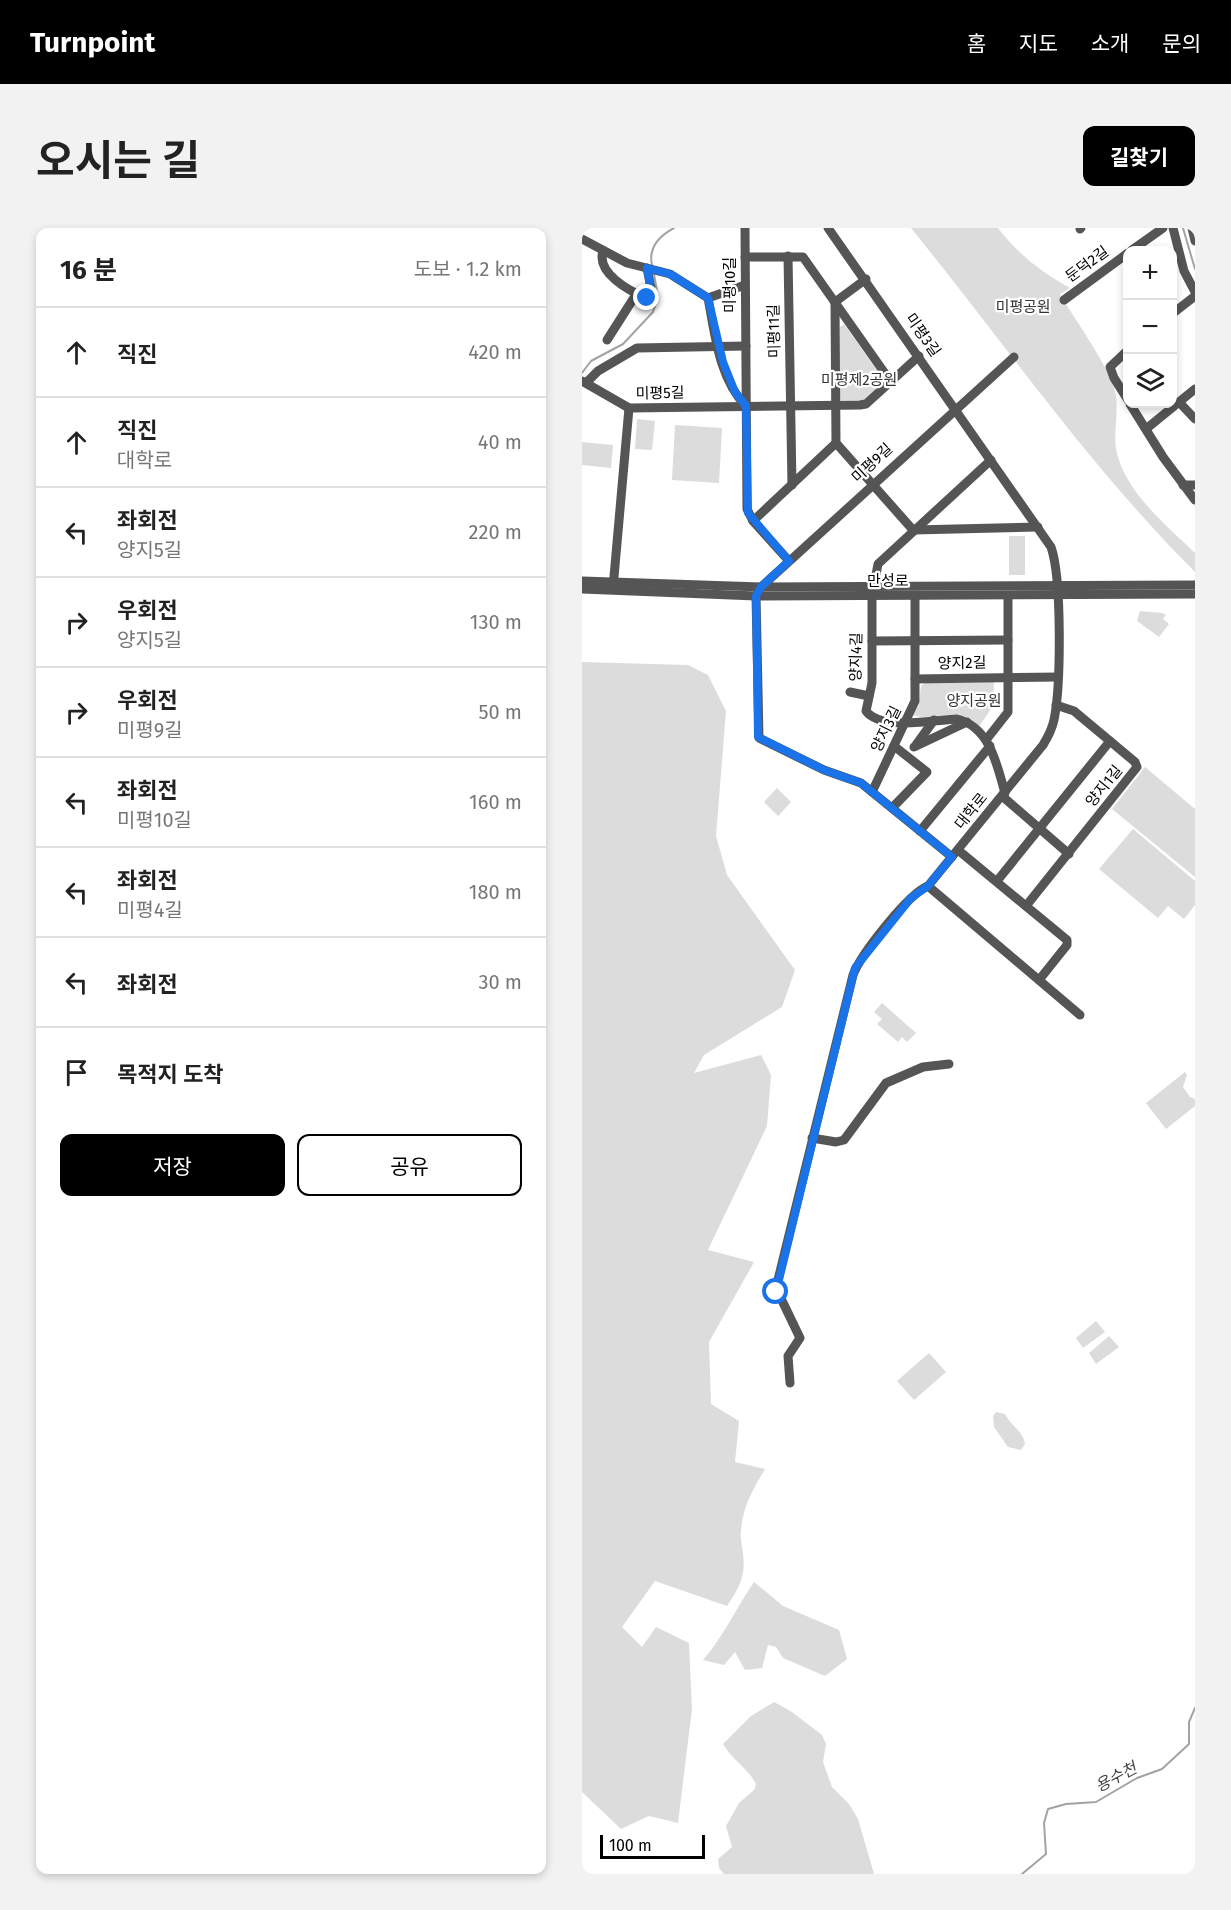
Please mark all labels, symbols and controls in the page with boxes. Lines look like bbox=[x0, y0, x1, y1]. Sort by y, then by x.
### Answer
text: Turnpoint bbox=[30, 26, 155, 59]
text: 홈 bbox=[967, 31, 986, 57]
text: 지도 bbox=[1019, 31, 1058, 57]
text: 소개 bbox=[1091, 31, 1129, 57]
text: 문의 bbox=[1162, 31, 1201, 57]
button: 길찾기 bbox=[1083, 126, 1195, 186]
text: 오시는 길 bbox=[36, 136, 201, 186]
street label: 둔덕2길 bbox=[1062, 242, 1112, 286]
map controls bbox=[1123, 246, 1177, 408]
button: + bbox=[1123, 246, 1177, 300]
text: 16 분 bbox=[60, 255, 117, 286]
text: 도보 · 1.2 km bbox=[414, 257, 522, 281]
street label: 미평10길 bbox=[721, 257, 739, 313]
route end bbox=[633, 284, 659, 310]
park label: 미평공원 bbox=[995, 298, 1051, 316]
button: − bbox=[1123, 300, 1177, 354]
street label: 미평11길 bbox=[765, 304, 783, 358]
street label: 미평3길 bbox=[902, 310, 944, 360]
icon: ahead bbox=[60, 336, 93, 369]
text: 420 m bbox=[468, 340, 522, 364]
text: 직진 bbox=[117, 341, 157, 368]
button: layers bbox=[1123, 354, 1177, 408]
park label: 미평제2공원 bbox=[821, 371, 897, 389]
street label: 미평5길 bbox=[635, 384, 685, 402]
text: 직진 bbox=[117, 417, 157, 444]
icon: ahead bbox=[60, 426, 93, 459]
text: 40 m bbox=[478, 430, 522, 454]
street label: 미평9길 bbox=[848, 440, 896, 486]
text: 대학로 bbox=[117, 448, 172, 472]
text: 좌회전 bbox=[117, 507, 178, 534]
icon: left bbox=[60, 516, 93, 549]
text: 220 m bbox=[469, 520, 522, 544]
text: 양지5길 bbox=[117, 538, 182, 562]
street label: 만성로 bbox=[867, 572, 909, 590]
text: 우회전 bbox=[117, 597, 178, 624]
icon: right bbox=[60, 606, 93, 639]
text: 130 m bbox=[470, 610, 522, 634]
text: 양지5길 bbox=[117, 628, 182, 652]
street label: 양지4길 bbox=[847, 632, 865, 682]
street label: 양지2길 bbox=[937, 654, 987, 672]
text: 우회전 bbox=[117, 687, 178, 714]
park label: 양지공원 bbox=[946, 692, 1002, 710]
icon: right bbox=[60, 696, 93, 729]
text: 50 m bbox=[478, 700, 522, 724]
street label: 양지3길 bbox=[867, 703, 905, 755]
text: 미평9길 bbox=[117, 718, 183, 742]
street label: 양지1길 bbox=[1082, 762, 1126, 810]
text: 좌회전 bbox=[117, 777, 178, 804]
icon: left bbox=[60, 786, 93, 819]
street label: 대학로 bbox=[951, 789, 991, 833]
text: 160 m bbox=[469, 790, 522, 814]
text: 미평10길 bbox=[117, 808, 192, 832]
text: 좌회전 bbox=[117, 867, 178, 894]
icon: left bbox=[60, 876, 93, 909]
text: 180 m bbox=[469, 880, 522, 904]
text: 미평4길 bbox=[117, 898, 183, 922]
icon: left bbox=[60, 966, 93, 999]
text: 30 m bbox=[478, 970, 522, 994]
text: 좌회전 bbox=[117, 971, 178, 998]
icon: arrive bbox=[60, 1056, 93, 1089]
text: 목적지 도착 bbox=[117, 1061, 223, 1088]
button: 저장 bbox=[60, 1134, 285, 1196]
button: 공유 bbox=[297, 1134, 522, 1196]
route start bbox=[762, 1278, 788, 1304]
water label: 용수천 bbox=[1092, 1757, 1142, 1796]
scale bar bbox=[600, 1832, 705, 1860]
text: 100 m bbox=[609, 1836, 652, 1855]

